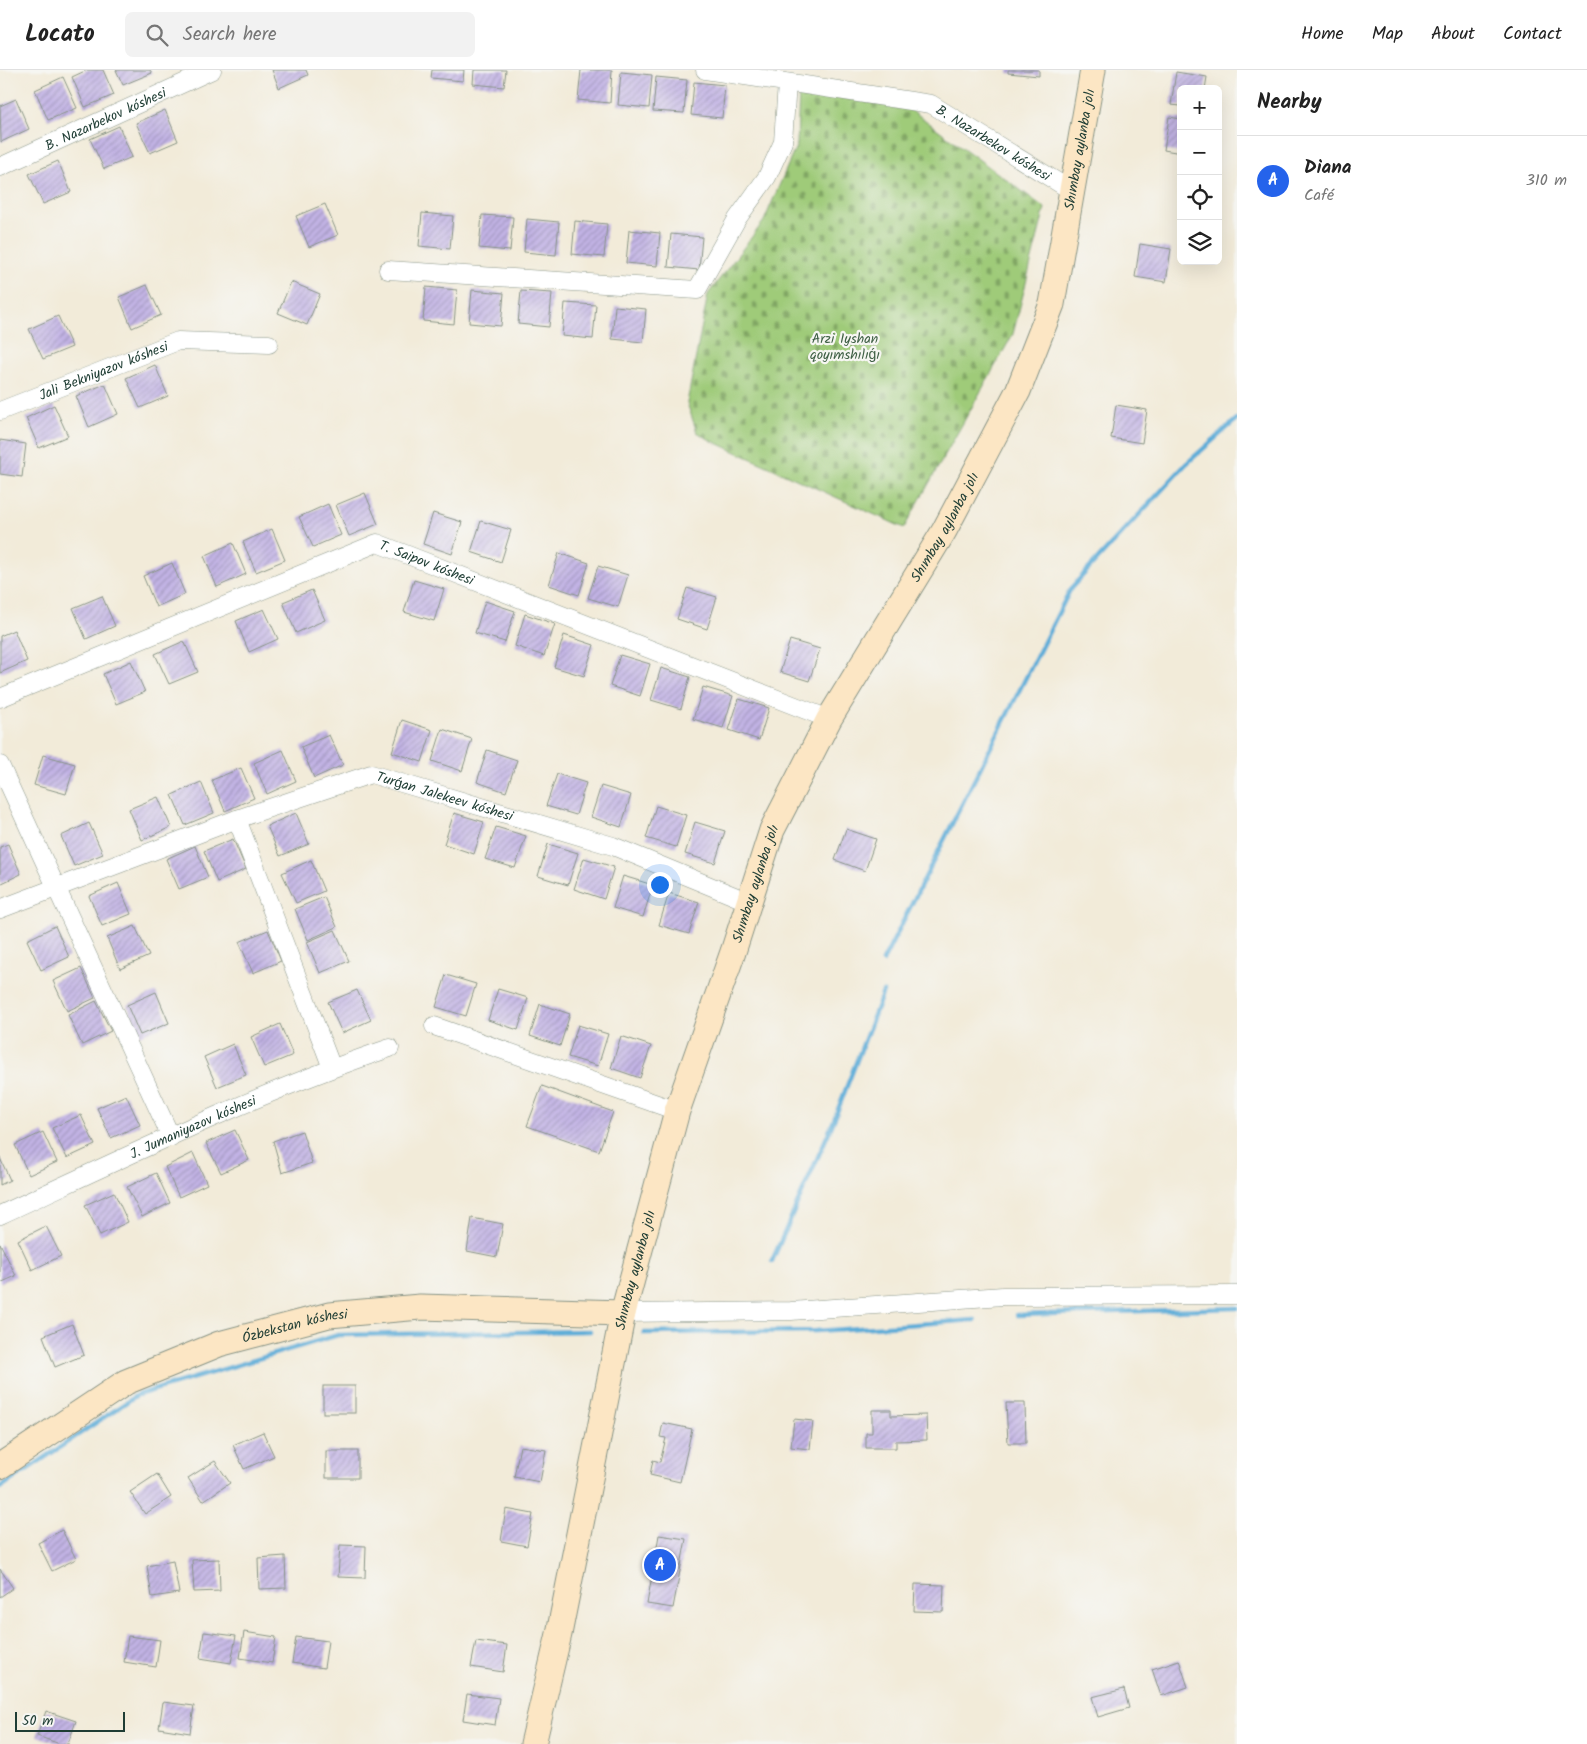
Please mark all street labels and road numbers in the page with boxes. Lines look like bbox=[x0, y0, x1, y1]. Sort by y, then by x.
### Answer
street label: B. Nazarbekov kóshesi bbox=[42, 82, 171, 157]
street label: Shımbay aylanba jolı bbox=[1059, 87, 1102, 212]
street label: B. Nazarbekov kóshesi bbox=[931, 100, 1055, 188]
street label: Jali Bekniyazov kóshesi bbox=[36, 336, 172, 407]
street label: Shımbay aylanba jolı bbox=[905, 468, 985, 587]
street label: T. Saipov kóshesi bbox=[376, 535, 478, 592]
street label: Turǵan Jalekeev kóshesi bbox=[373, 766, 516, 828]
street label: Shımbay aylanba jolı bbox=[727, 820, 785, 946]
street label: J. Jumaniyazov kóshesi bbox=[126, 1090, 261, 1165]
street label: Shımbay aylanba jolı bbox=[610, 1207, 662, 1332]
street label: Ózbekstan kóshesi bbox=[240, 1303, 349, 1349]

